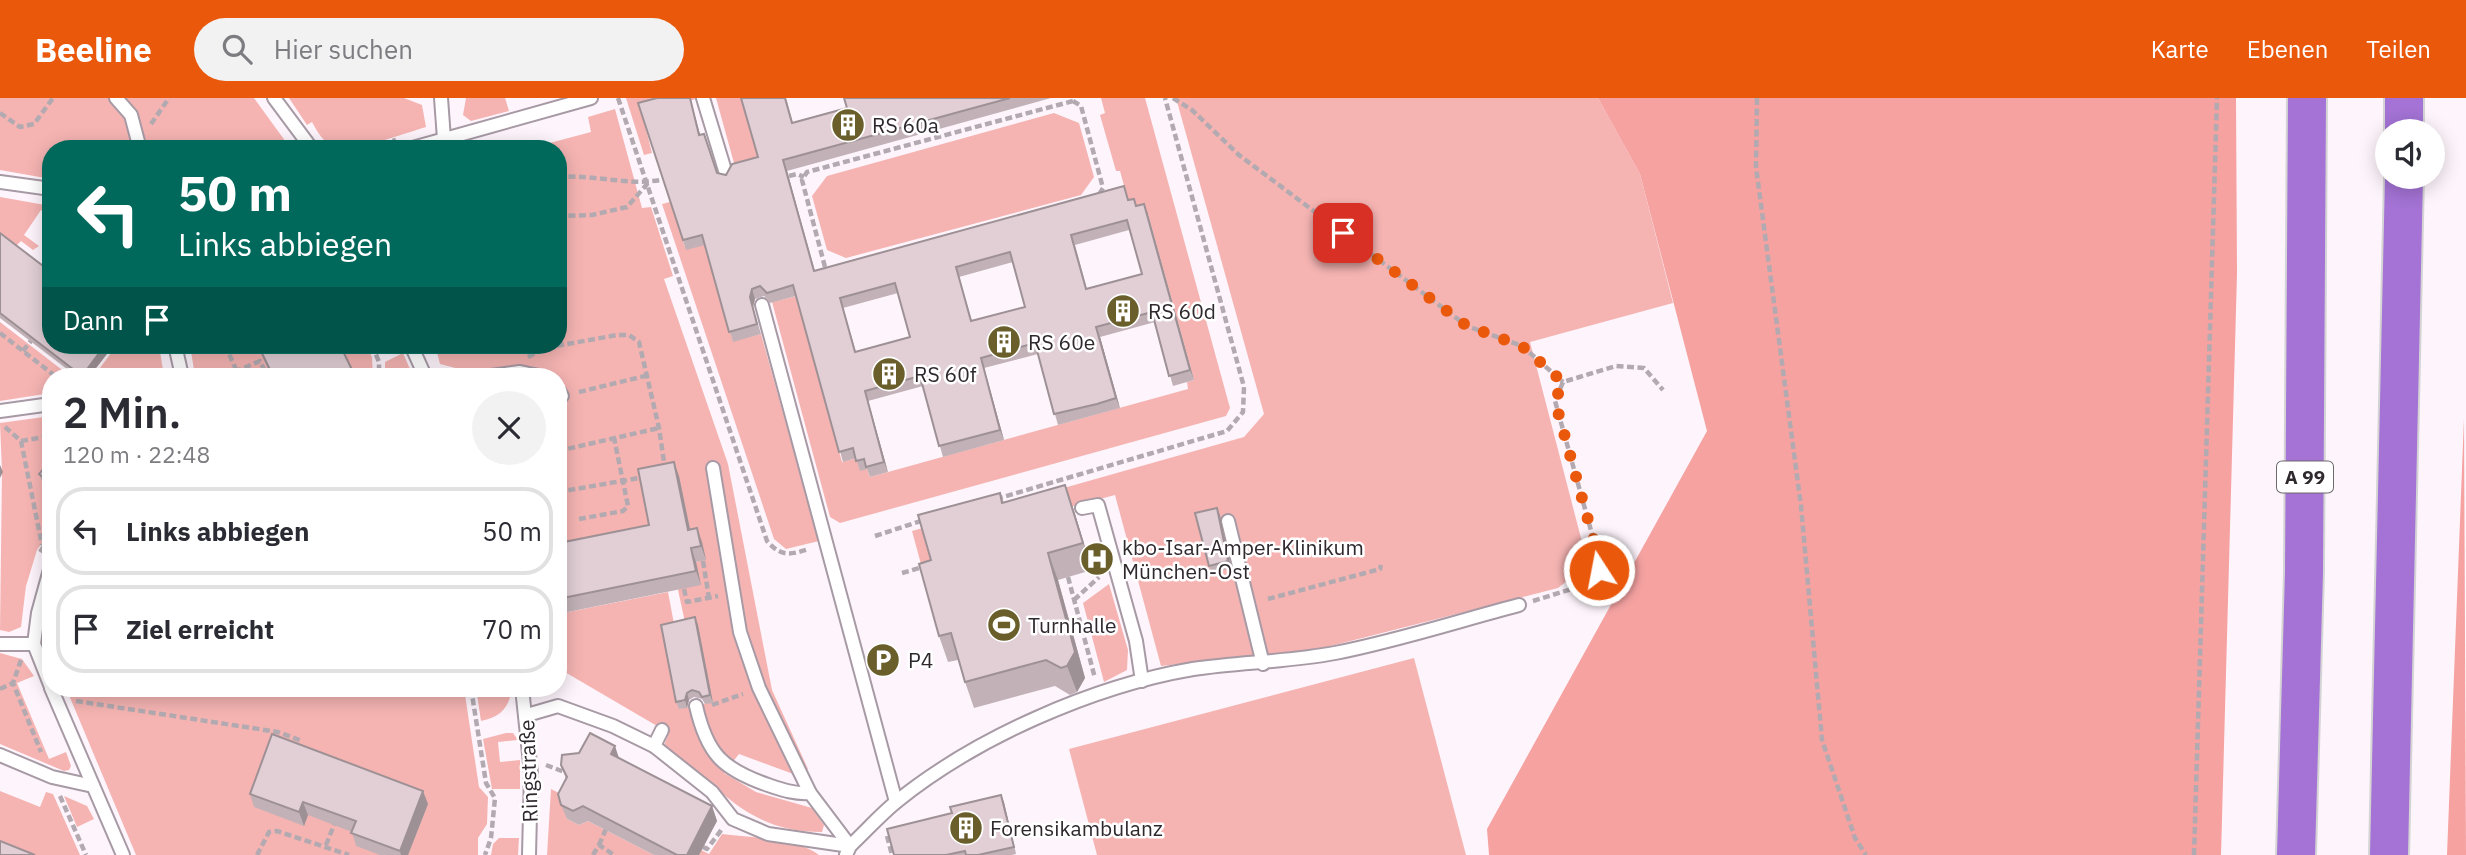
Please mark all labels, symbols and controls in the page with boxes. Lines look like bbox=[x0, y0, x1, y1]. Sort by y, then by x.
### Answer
search box bbox=[194, 18, 684, 81]
text: Beeline bbox=[35, 28, 152, 71]
icon: search bbox=[218, 30, 256, 68]
text: Hier suchen bbox=[274, 32, 413, 66]
text: Karte bbox=[2151, 33, 2209, 65]
text: Ebenen bbox=[2247, 33, 2328, 65]
text: Teilen bbox=[2366, 33, 2431, 65]
building icon: RS 60a bbox=[829, 106, 867, 144]
place label: RS 60a bbox=[872, 111, 939, 139]
map controls bbox=[2375, 119, 2445, 189]
button: sound bbox=[2375, 119, 2445, 189]
text: 50 m bbox=[178, 161, 292, 224]
icon: left bbox=[63, 168, 154, 259]
pin bbox=[1313, 203, 1373, 263]
icon: arrive bbox=[1324, 214, 1362, 252]
text: Links abbiegen bbox=[178, 223, 392, 265]
building icon: RS 60d bbox=[1104, 292, 1142, 330]
place label: RS 60d bbox=[1148, 297, 1216, 325]
icon: arrive bbox=[138, 301, 176, 339]
text: Dann bbox=[63, 303, 124, 337]
building icon: RS 60e bbox=[985, 323, 1023, 361]
place label: RS 60e bbox=[1028, 328, 1095, 356]
building icon: RS 60f bbox=[870, 355, 908, 393]
place label: RS 60f bbox=[914, 360, 977, 388]
text: 2 Min. bbox=[63, 385, 181, 440]
button: close bbox=[472, 391, 546, 465]
text: 120 m · 22:48 bbox=[63, 439, 210, 469]
road number: A 99 bbox=[2277, 462, 2333, 492]
icon: left bbox=[67, 512, 105, 550]
text: Links abbiegen bbox=[126, 514, 309, 548]
text: 50 m bbox=[482, 514, 542, 548]
place label: kbo-Isar-Amper-Klinikum München-Ost bbox=[1122, 533, 1364, 585]
position arrow bbox=[1562, 533, 1636, 607]
hospital icon: kbo-Isar-Amper-Klinikum München-Ost bbox=[1078, 540, 1116, 578]
sports icon: Turnhalle bbox=[985, 606, 1023, 644]
icon: arrive bbox=[67, 610, 105, 648]
place label: Turnhalle bbox=[1028, 611, 1117, 639]
text: Ziel erreicht bbox=[126, 612, 274, 646]
text: 70 m bbox=[482, 612, 542, 646]
parking icon: P4 bbox=[864, 641, 902, 679]
place label: P4 bbox=[908, 646, 933, 674]
street label: Ringstraße bbox=[512, 719, 544, 823]
building icon: Forensikambulanz bbox=[947, 809, 985, 847]
place label: Forensikambulanz bbox=[990, 814, 1163, 842]

